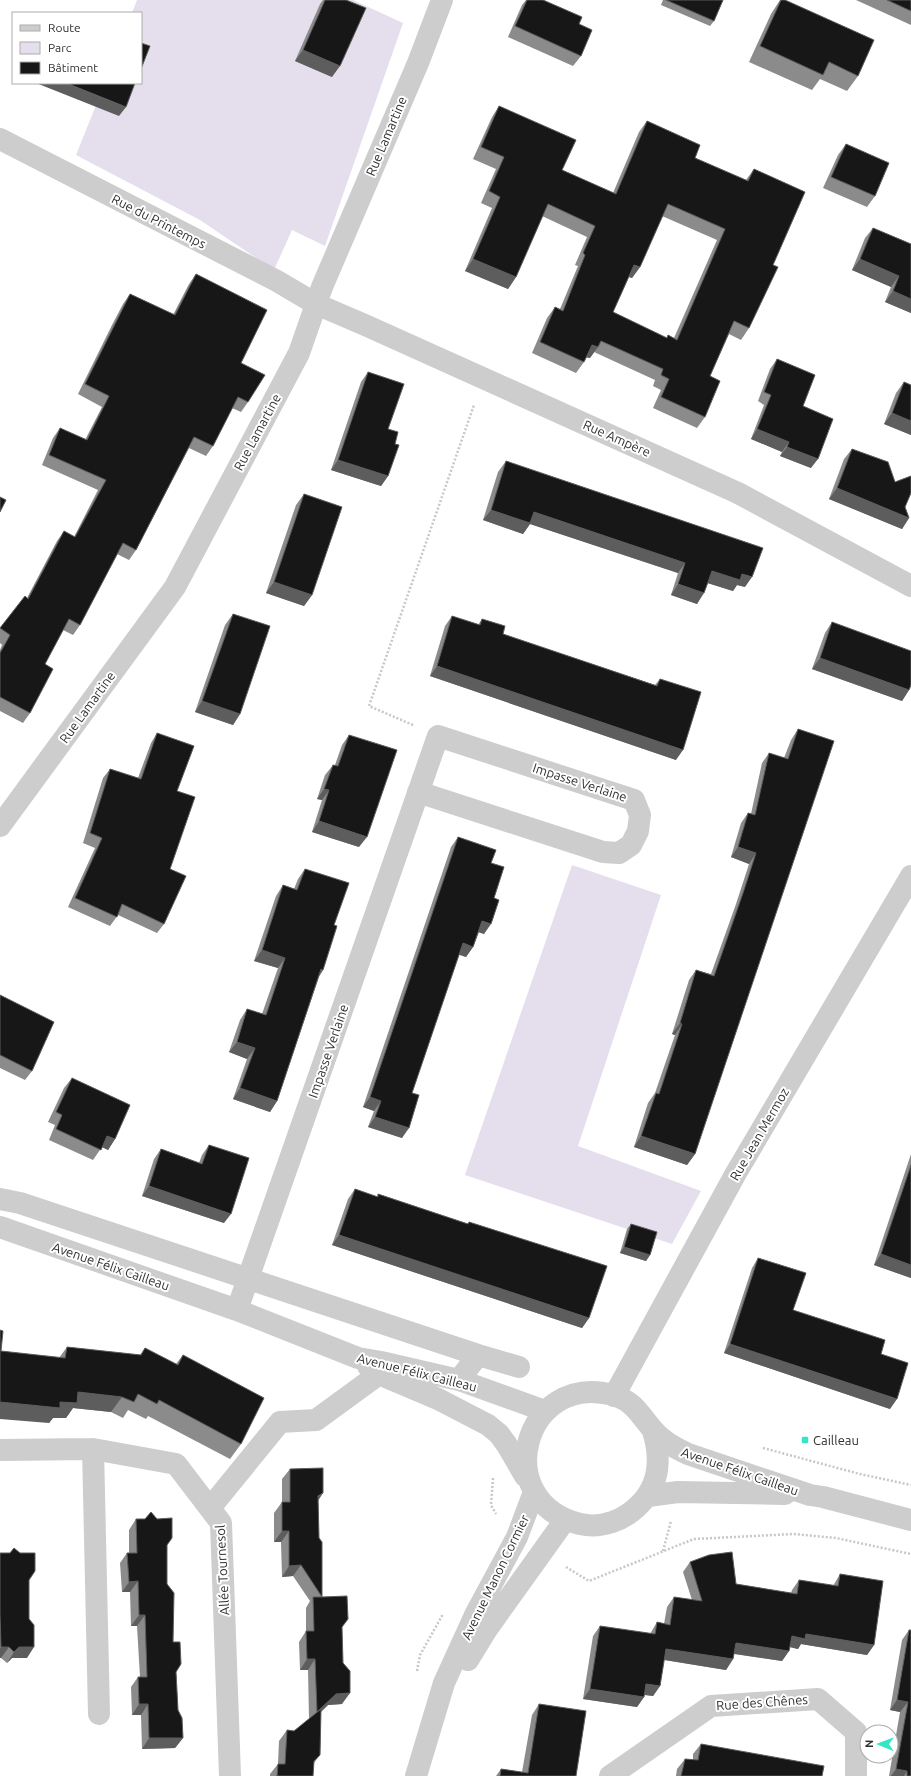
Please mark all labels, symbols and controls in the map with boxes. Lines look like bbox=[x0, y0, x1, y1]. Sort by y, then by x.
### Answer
legend bbox=[12, 12, 142, 84]
text: Route bbox=[48, 21, 81, 34]
text: Parc bbox=[48, 41, 72, 54]
text: Bâtiment bbox=[48, 61, 98, 74]
street label: Rue Lamartine bbox=[363, 94, 409, 178]
street label: Rue du Printemps bbox=[110, 191, 209, 251]
street label: Rue Lamartine bbox=[231, 391, 283, 473]
street label: Rue Ampère bbox=[581, 417, 653, 459]
street label: Rue Lamartine bbox=[56, 669, 118, 745]
street label: Impasse Verlaine bbox=[531, 760, 629, 804]
street label: Impasse Verlaine bbox=[305, 1002, 351, 1100]
street label: Rue Jean Mermoz bbox=[727, 1085, 791, 1183]
street label: Avenue Félix Cailleau bbox=[51, 1239, 171, 1293]
street label: Avenue Félix Cailleau bbox=[356, 1350, 478, 1394]
place label: Cailleau bbox=[813, 1433, 859, 1447]
marker: Cailleau bbox=[800, 1435, 810, 1445]
street label: Avenue Félix Cailleau bbox=[680, 1444, 800, 1498]
street label: Avenue Manon Cormier bbox=[459, 1512, 531, 1642]
street label: Allée Tournesol bbox=[213, 1524, 231, 1616]
street label: Rue des Chênes bbox=[716, 1692, 809, 1712]
north arrow bbox=[859, 1724, 899, 1764]
text: N bbox=[863, 1740, 875, 1748]

